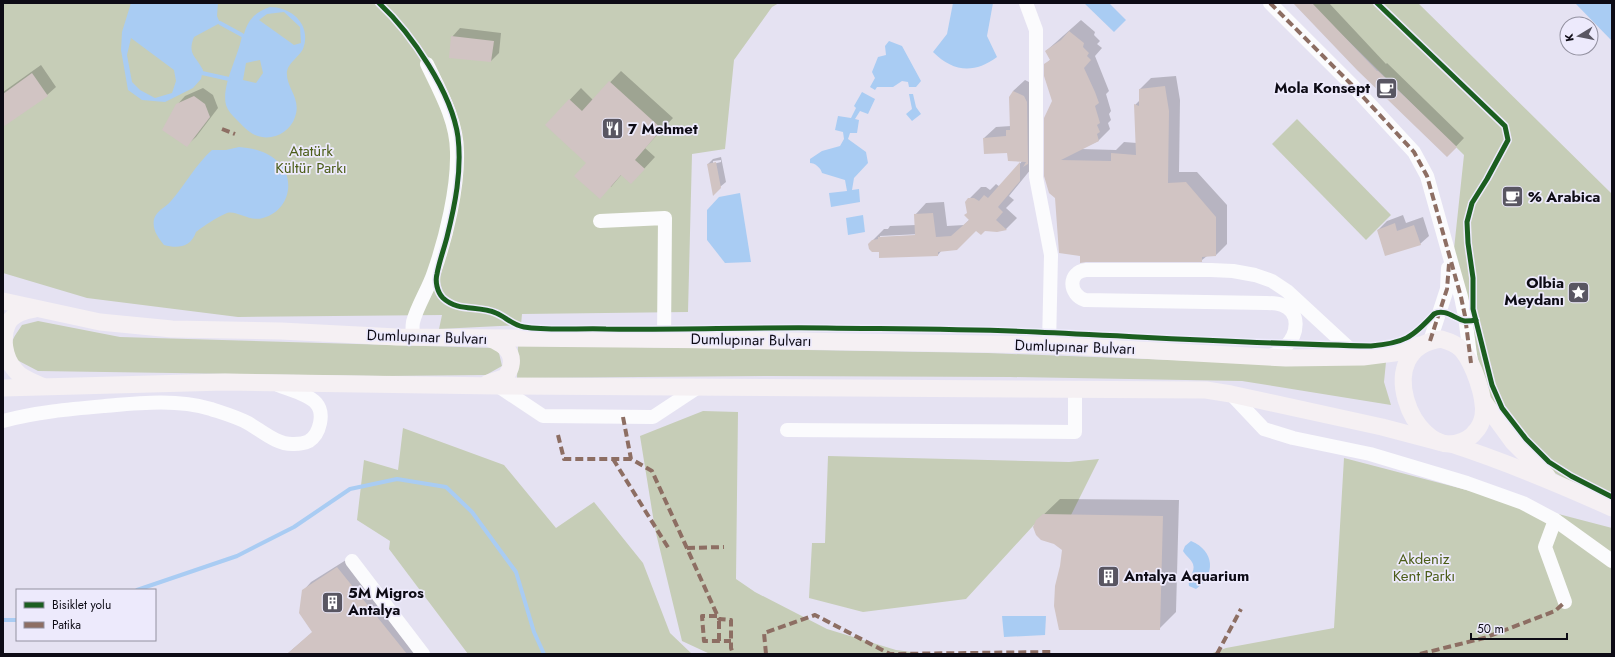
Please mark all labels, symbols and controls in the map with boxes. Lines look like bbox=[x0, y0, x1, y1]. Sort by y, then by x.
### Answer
north arrow bbox=[1559, 16, 1599, 56]
text: K bbox=[1561, 32, 1578, 43]
cafe icon: Mola Konsept bbox=[1373, 75, 1399, 101]
place label: Mola Konsept bbox=[1274, 77, 1370, 99]
restaurant icon: 7 Mehmet bbox=[600, 116, 626, 142]
place label: 7 Mehmet bbox=[628, 118, 698, 140]
park label: Atatürk Kültür Parkı bbox=[275, 140, 347, 179]
cafe icon: % Arabica bbox=[1499, 184, 1525, 210]
place label: % Arabica bbox=[1528, 186, 1600, 208]
place label: Olbia Meydanı bbox=[1504, 272, 1564, 311]
place icon: Olbia Meydanı bbox=[1566, 279, 1592, 305]
street label: Dumlupınar Bulvarı bbox=[366, 324, 488, 350]
street label: Dumlupınar Bulvarı bbox=[690, 328, 812, 352]
street label: Dumlupınar Bulvarı bbox=[1014, 334, 1136, 360]
park label: Akdeniz Kent Parkı bbox=[1393, 548, 1455, 587]
building icon: Antalya Aquarium bbox=[1096, 563, 1122, 589]
place label: Antalya Aquarium bbox=[1123, 565, 1249, 587]
place label: 5M Migros Antalya bbox=[347, 582, 424, 621]
legend bbox=[16, 589, 156, 641]
building icon: 5M Migros Antalya bbox=[319, 589, 345, 615]
text: Bisiklet yolu bbox=[52, 596, 111, 614]
scale bar bbox=[1471, 615, 1567, 641]
text: Patika bbox=[52, 616, 81, 634]
text: 50 m bbox=[1477, 620, 1504, 638]

